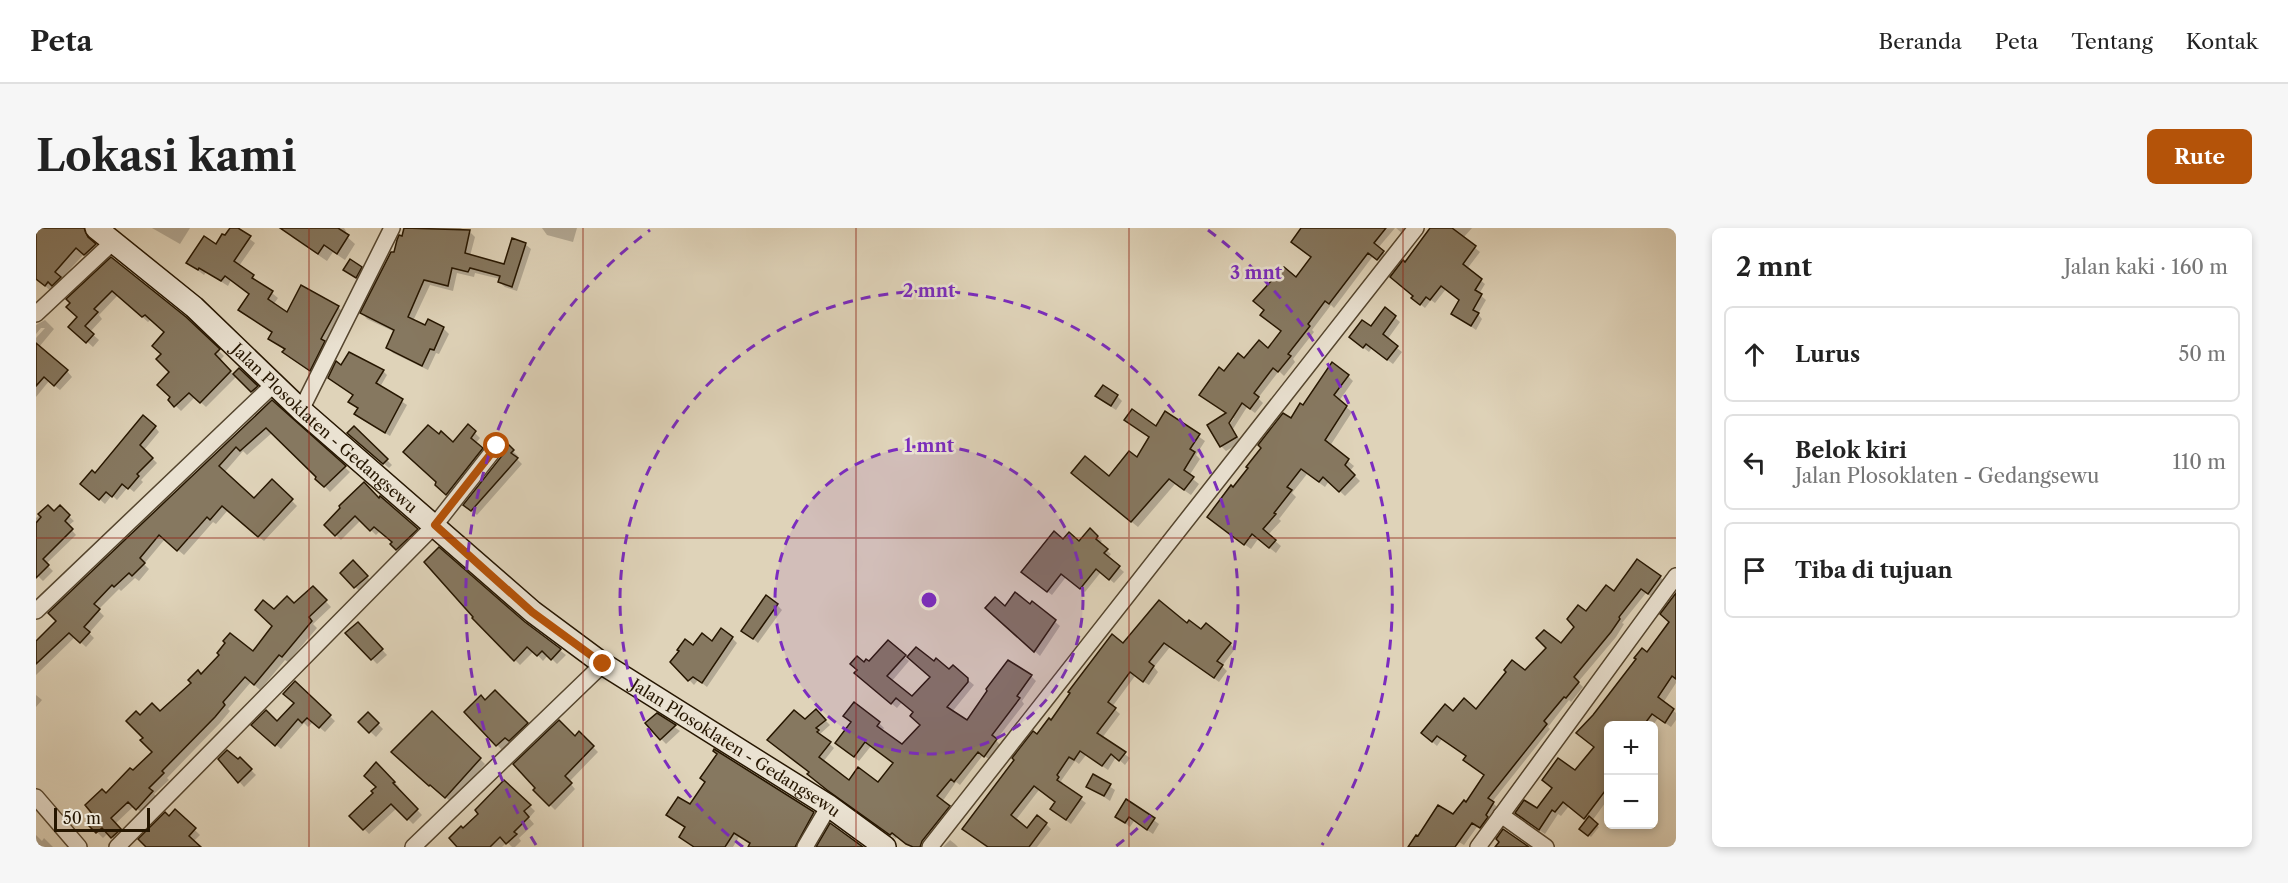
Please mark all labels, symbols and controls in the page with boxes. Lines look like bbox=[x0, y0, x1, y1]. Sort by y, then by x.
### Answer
text: Peta bbox=[30, 24, 93, 58]
text: Beranda bbox=[1879, 29, 1962, 54]
text: Peta bbox=[1995, 29, 2038, 54]
text: Tentang bbox=[2071, 29, 2153, 54]
text: Kontak bbox=[2186, 29, 2258, 54]
button: Rute bbox=[2147, 129, 2252, 184]
text: Lokasi kami bbox=[36, 130, 297, 182]
text: 2 mnt bbox=[1736, 251, 1812, 283]
text: Jalan kaki · 160 m bbox=[2064, 255, 2228, 279]
text: 3 mnt bbox=[1230, 262, 1283, 284]
text: 2 mnt bbox=[903, 280, 956, 302]
street label: Jalan Plosoklaten - Gedangsewu bbox=[225, 337, 422, 517]
icon: ahead bbox=[1738, 338, 1771, 371]
text: Lurus bbox=[1795, 341, 1860, 368]
text: 50 m bbox=[2179, 342, 2226, 366]
route start bbox=[483, 432, 509, 458]
text: 1 mnt bbox=[904, 435, 955, 457]
text: Belok kiri bbox=[1795, 437, 1907, 464]
icon: left bbox=[1738, 446, 1771, 479]
text: 110 m bbox=[2173, 450, 2226, 474]
text: Jalan Plosoklaten - Gedangsewu bbox=[1795, 464, 2099, 488]
icon: arrive bbox=[1738, 554, 1771, 587]
text: Tiba di tujuan bbox=[1795, 557, 1953, 584]
centre of rings bbox=[919, 590, 939, 610]
route end bbox=[589, 650, 615, 676]
street label: Jalan Plosoklaten - Gedangsewu bbox=[625, 673, 844, 821]
map controls bbox=[1604, 721, 1658, 829]
button: + bbox=[1604, 721, 1658, 775]
button: − bbox=[1604, 775, 1658, 829]
scale bar bbox=[54, 805, 150, 832]
text: 50 m bbox=[63, 808, 101, 828]

